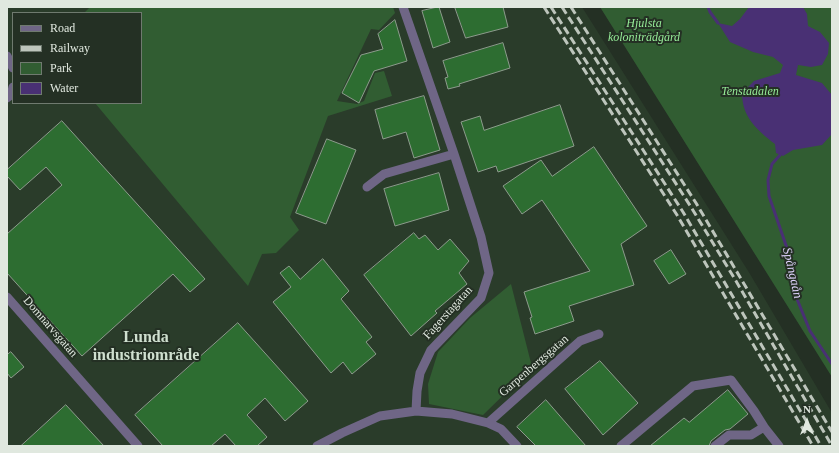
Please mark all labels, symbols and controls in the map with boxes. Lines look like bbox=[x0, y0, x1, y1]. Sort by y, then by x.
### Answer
legend bbox=[12, 12, 142, 104]
park label: Hjulsta koloniträdgård bbox=[608, 17, 680, 45]
text: Road bbox=[50, 21, 75, 35]
text: Railway bbox=[50, 41, 90, 55]
text: Park bbox=[50, 61, 72, 75]
text: Water bbox=[50, 81, 78, 95]
park label: Tenstadalen bbox=[721, 85, 779, 99]
water label: Spångaån bbox=[779, 246, 805, 300]
street label: Fagerstagatan bbox=[420, 283, 476, 343]
street label: Domnarvsgatan bbox=[20, 294, 80, 360]
district label: Lunda industriområde bbox=[93, 328, 199, 366]
street label: Garpenbergsgatan bbox=[496, 332, 572, 400]
north arrow bbox=[787, 401, 827, 441]
text: N bbox=[803, 403, 811, 415]

